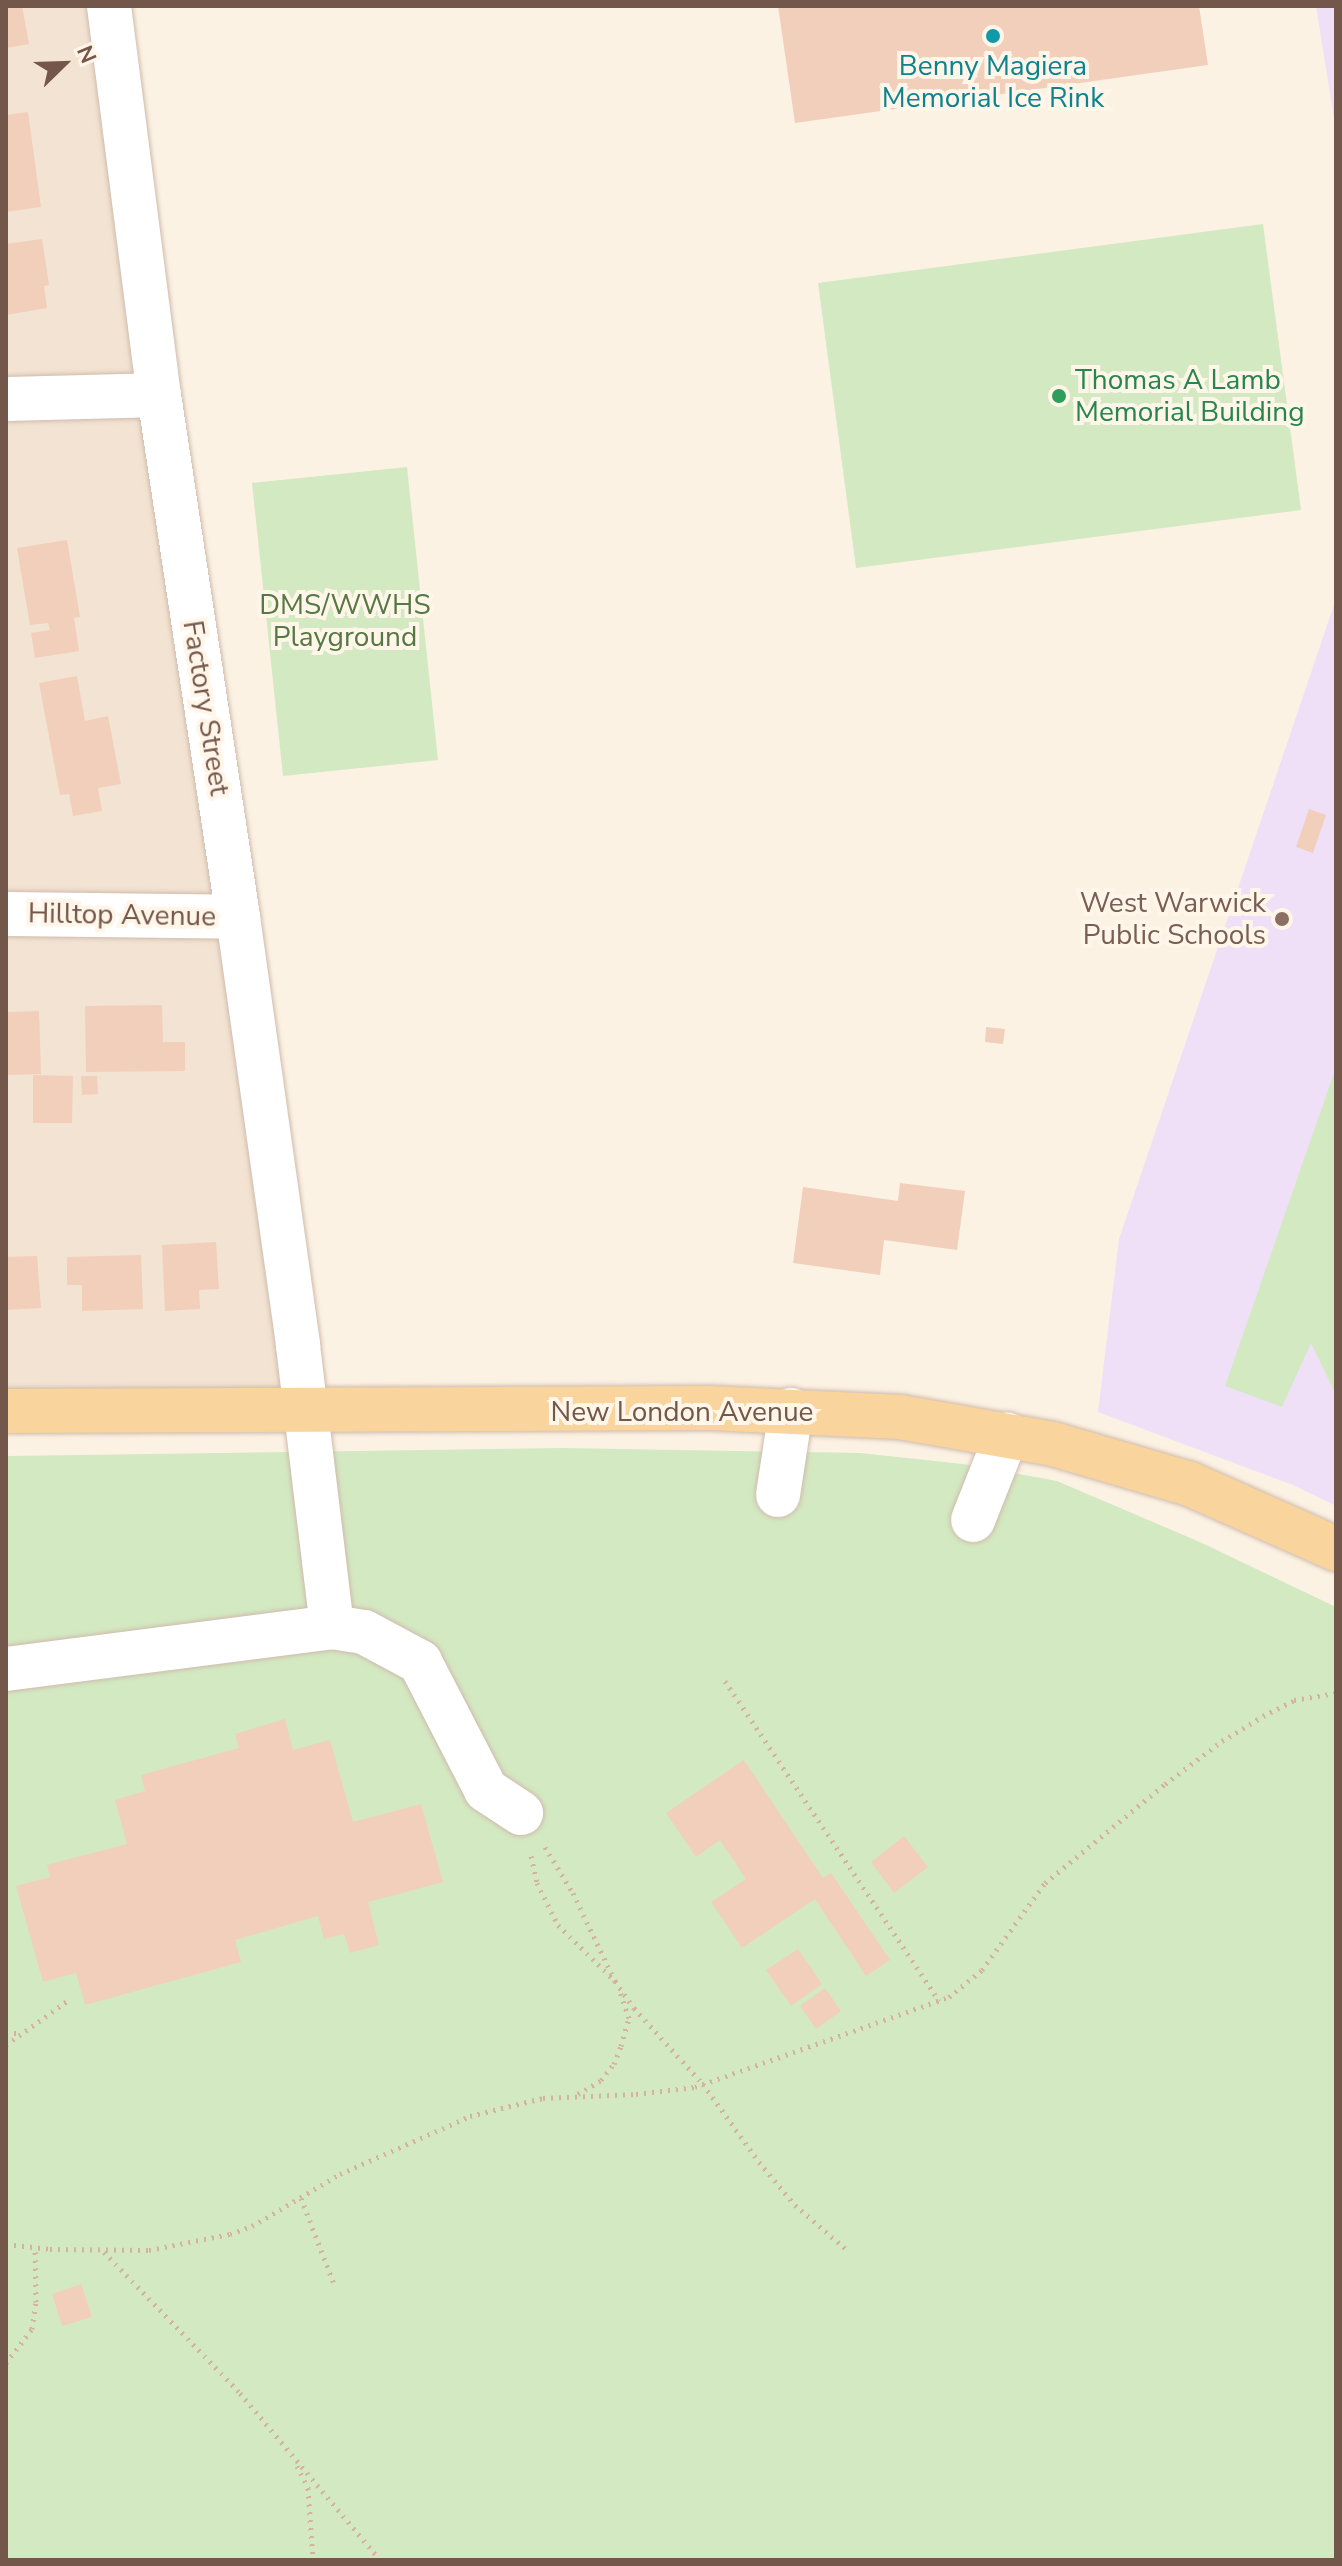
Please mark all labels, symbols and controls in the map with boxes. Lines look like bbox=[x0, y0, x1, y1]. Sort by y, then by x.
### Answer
north arrow bbox=[24, 24, 104, 104]
marker: Benny Magiera Memorial Ice Rink bbox=[984, 27, 1002, 45]
text: N bbox=[69, 41, 103, 68]
place label: Benny Magiera Memorial Ice Rink bbox=[882, 49, 1104, 115]
place label: Thomas A Lamb Memorial Building bbox=[1075, 363, 1305, 429]
marker: Thomas A Lamb Memorial Building bbox=[1050, 387, 1068, 405]
park label: DMS/WWHS Playground bbox=[259, 588, 431, 654]
street label: Factory Street bbox=[176, 618, 236, 798]
place label: West Warwick Public Schools bbox=[1080, 886, 1266, 952]
street label: Hilltop Avenue bbox=[28, 897, 216, 933]
marker: West Warwick Public Schools bbox=[1273, 910, 1291, 928]
street label: New London Avenue bbox=[551, 1395, 813, 1429]

